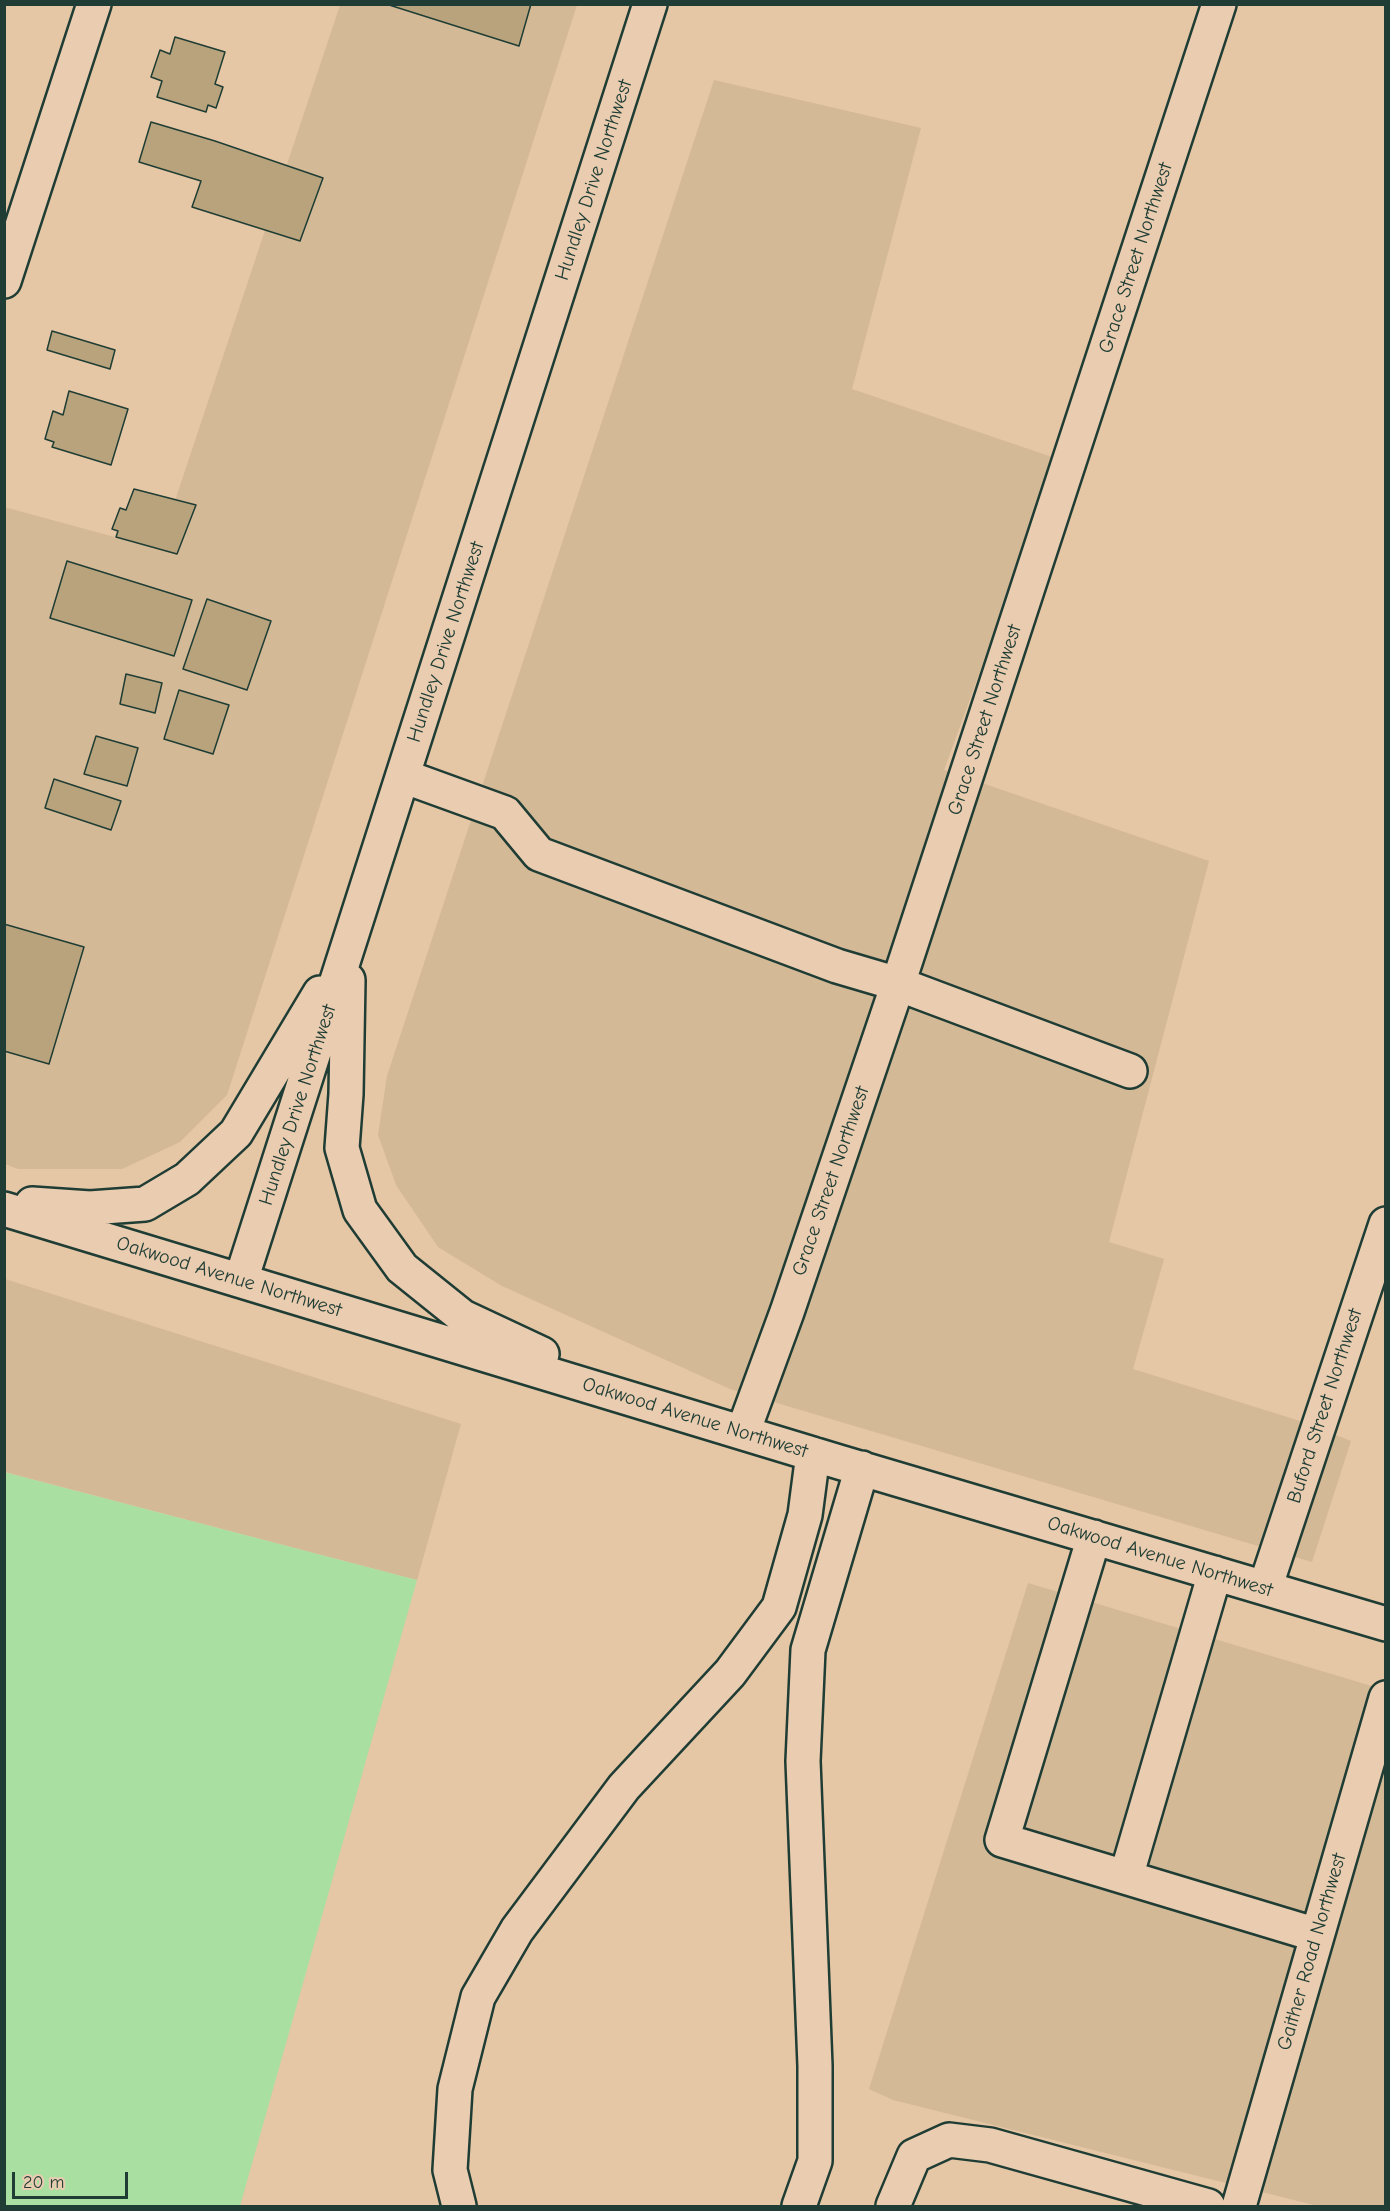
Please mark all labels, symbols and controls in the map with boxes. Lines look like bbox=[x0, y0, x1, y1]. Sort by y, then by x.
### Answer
street label: Hundley Drive Northwest bbox=[550, 76, 638, 284]
street label: Grace Street Northwest bbox=[1094, 160, 1178, 356]
street label: Hundley Drive Northwest bbox=[402, 538, 490, 746]
street label: Grace Street Northwest bbox=[943, 622, 1027, 818]
street label: Hundley Drive Northwest bbox=[254, 1001, 342, 1209]
street label: Grace Street Northwest bbox=[787, 1083, 875, 1279]
street label: Oakwood Avenue Northwest bbox=[113, 1231, 345, 1323]
street label: Buford Street Northwest bbox=[1282, 1305, 1368, 1507]
street label: Oakwood Avenue Northwest bbox=[579, 1372, 811, 1464]
street label: Oakwood Avenue Northwest bbox=[1044, 1511, 1276, 1603]
street label: Gaither Road Northwest bbox=[1272, 1851, 1352, 2053]
scale bar bbox=[15, 2160, 130, 2198]
text: 20 m bbox=[23, 2172, 64, 2193]

